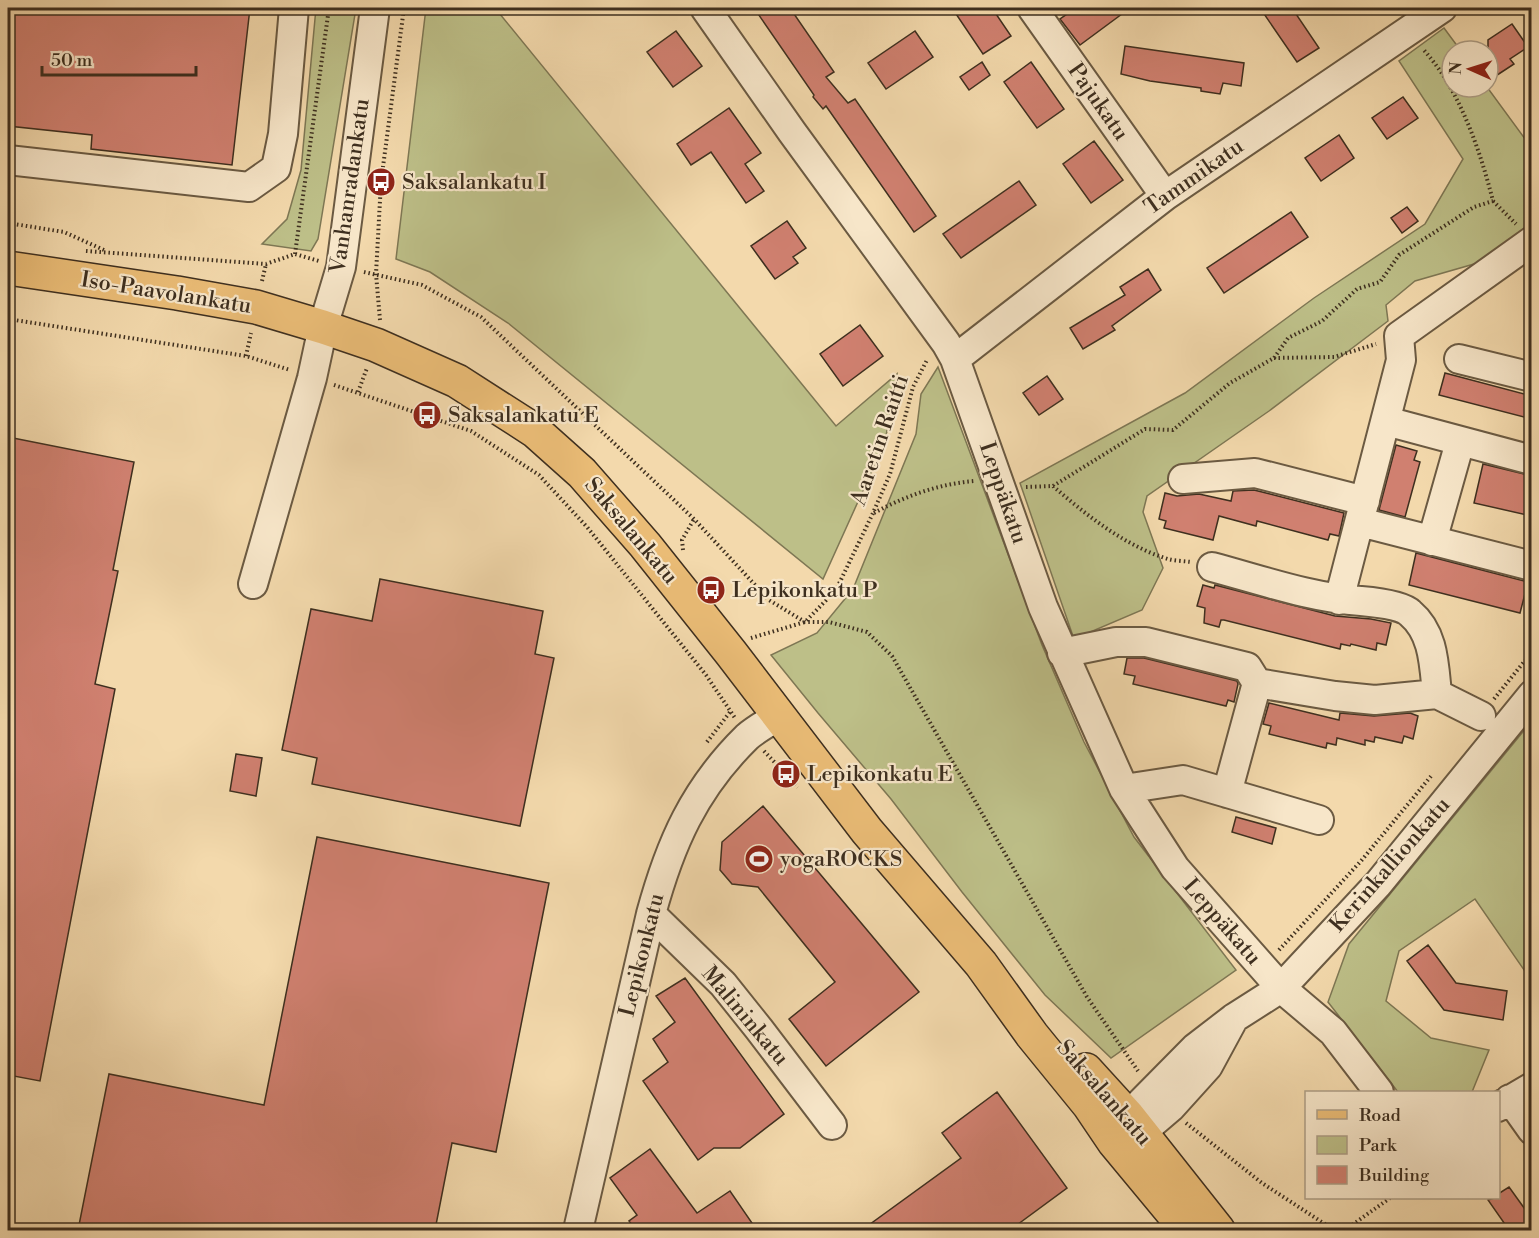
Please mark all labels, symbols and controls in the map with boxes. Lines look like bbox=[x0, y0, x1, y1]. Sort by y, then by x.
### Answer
scale bar bbox=[42, 39, 196, 77]
north arrow bbox=[1440, 39, 1500, 99]
text: 50 m bbox=[51, 49, 93, 72]
street label: Pajukatu bbox=[1062, 58, 1135, 146]
text: N bbox=[1446, 61, 1466, 75]
street label: Vanhanradankatu bbox=[324, 96, 376, 276]
street label: Tammikatu bbox=[1139, 133, 1249, 221]
bus stop icon: Saksalankatu I bbox=[365, 166, 397, 198]
place label: Saksalankatu I bbox=[402, 169, 547, 196]
street label: Iso-Paavolankatu bbox=[79, 266, 254, 320]
street label: Aaretin Raitti bbox=[845, 371, 915, 510]
bus stop icon: Saksalankatu E bbox=[411, 399, 443, 431]
place label: Saksalankatu E bbox=[448, 402, 599, 429]
street label: Leppäkatu bbox=[973, 439, 1033, 548]
street label: Saksalankatu bbox=[578, 472, 684, 590]
bus stop icon: Lepikonkatu P bbox=[695, 574, 727, 606]
place label: Lepikonkatu P bbox=[732, 577, 878, 604]
bus stop icon: Lepikonkatu E bbox=[770, 758, 802, 790]
place label: Lepikonkatu E bbox=[807, 761, 953, 788]
street label: Kerinkallionkatu bbox=[1324, 792, 1456, 938]
sports icon: yogaROCKS bbox=[743, 843, 775, 875]
place label: yogaROCKS bbox=[779, 846, 902, 873]
street label: Leppäkatu bbox=[1177, 873, 1267, 971]
street label: Lepikonkatu bbox=[614, 890, 670, 1019]
street label: Malininkatu bbox=[696, 961, 795, 1072]
street label: Saksalankatu bbox=[1051, 1035, 1158, 1152]
legend bbox=[1305, 1091, 1500, 1199]
text: Road bbox=[1359, 1104, 1402, 1127]
text: Park bbox=[1359, 1134, 1398, 1157]
text: Building bbox=[1358, 1164, 1430, 1187]

